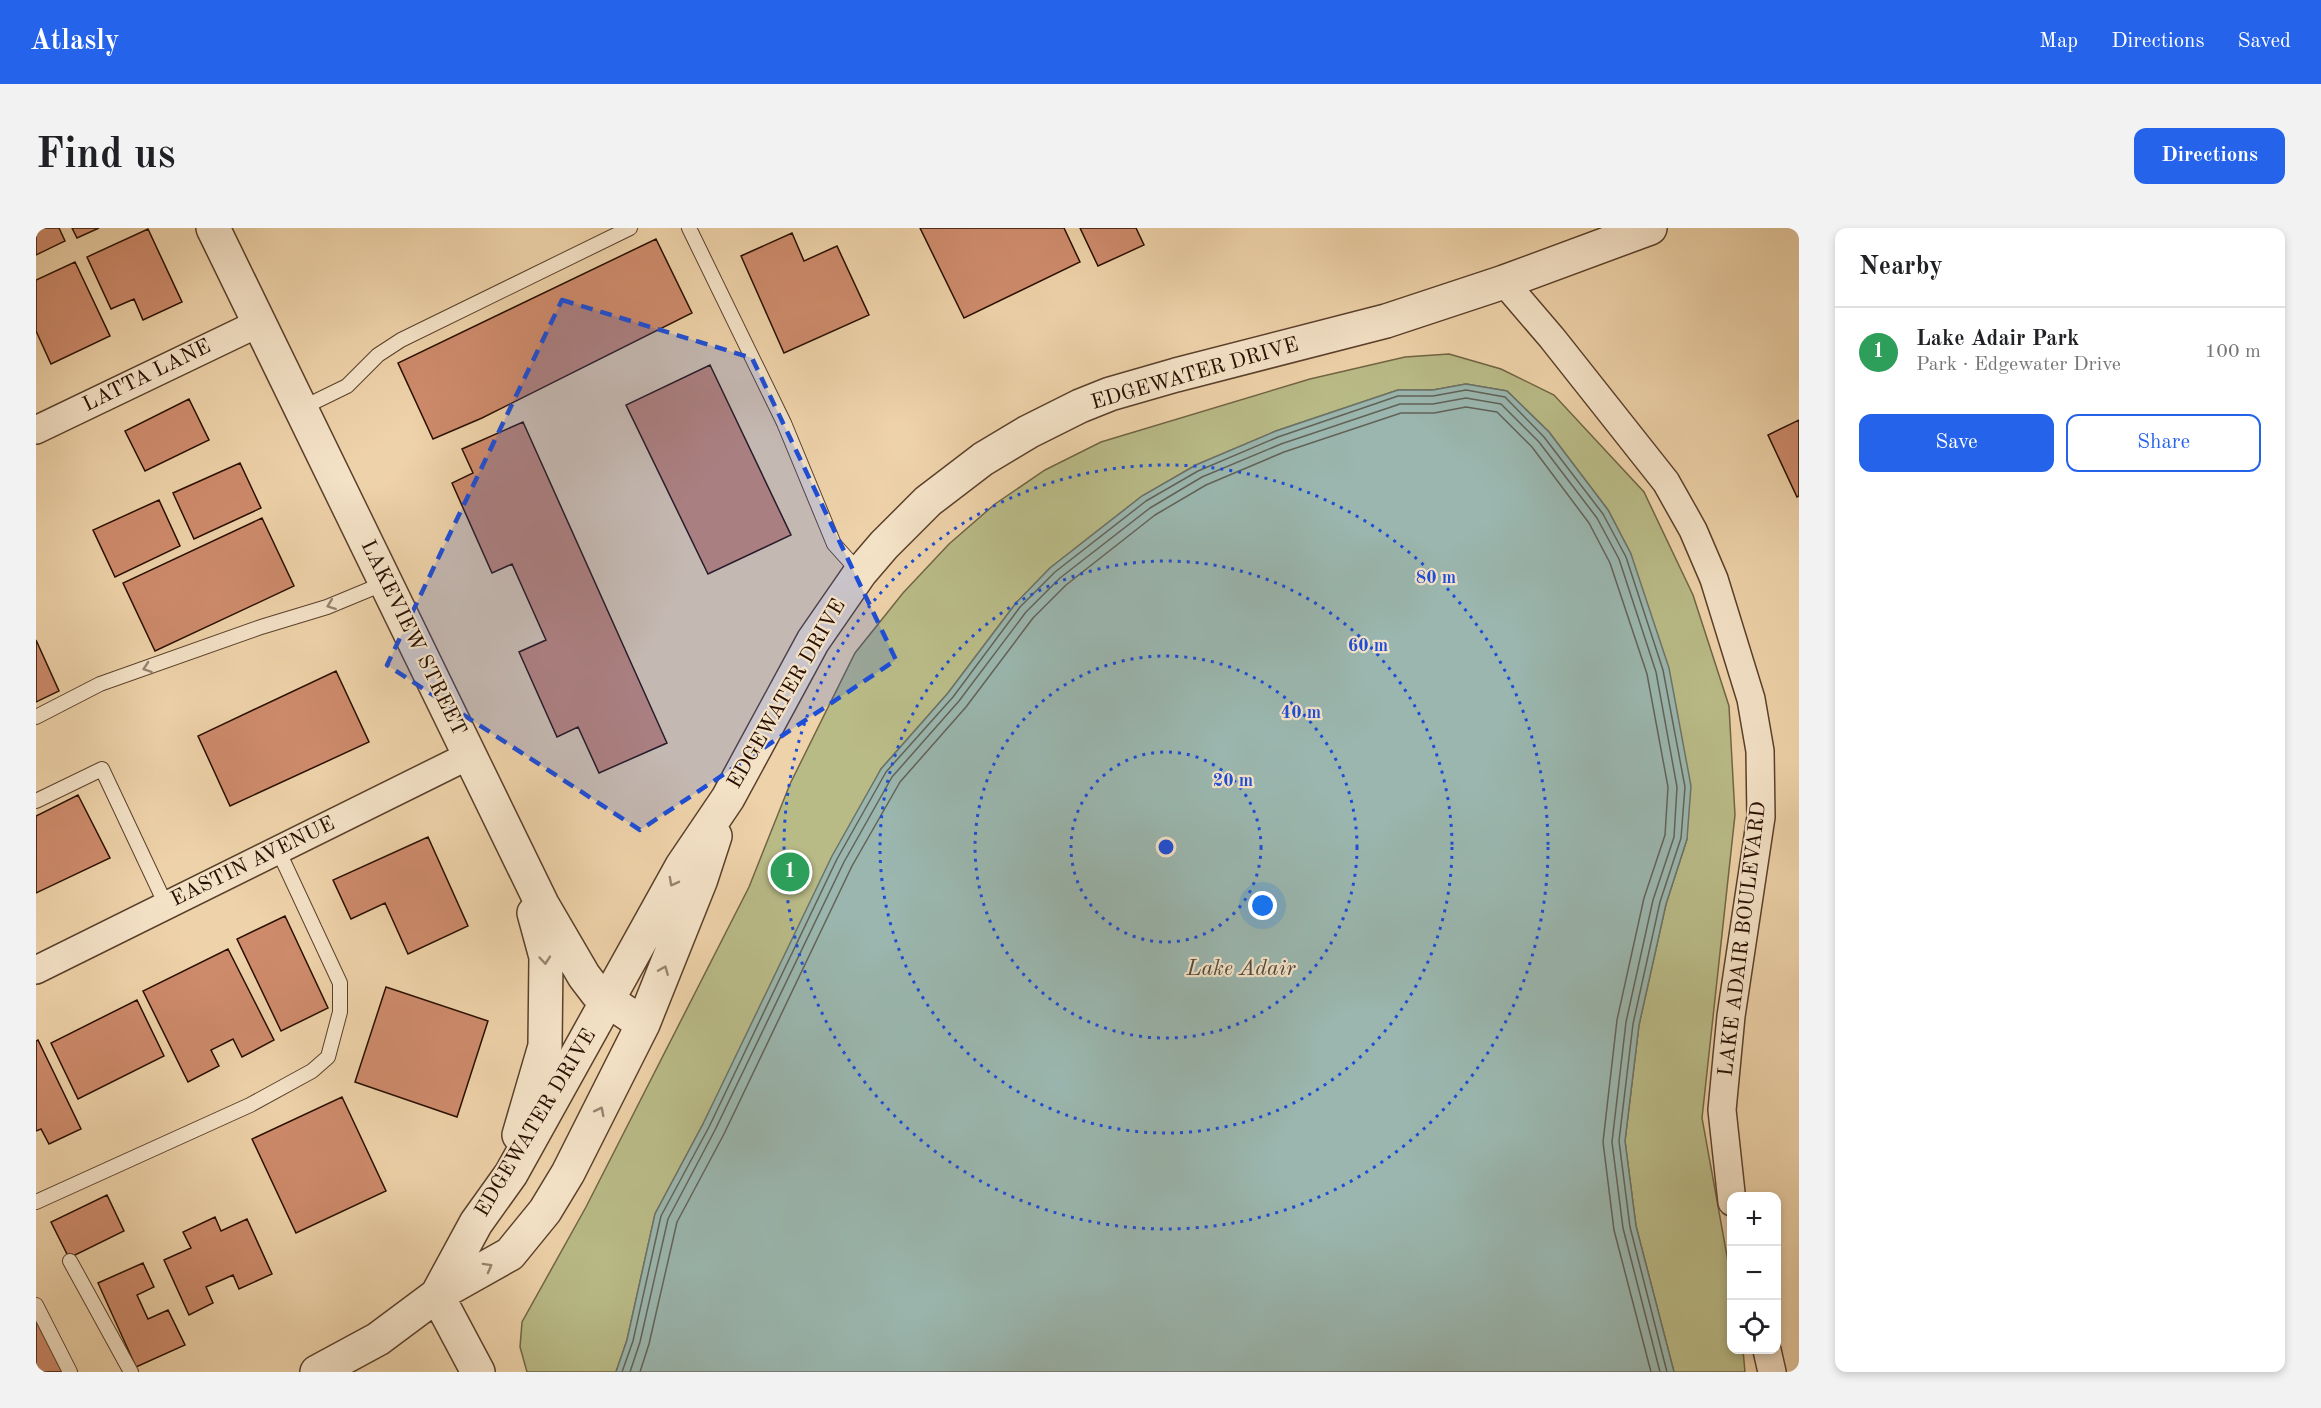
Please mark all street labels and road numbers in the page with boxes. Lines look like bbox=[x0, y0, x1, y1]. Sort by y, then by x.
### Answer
street label: EDGEWATER DRIVE bbox=[1089, 334, 1301, 414]
street label: LATTA LANE bbox=[80, 336, 214, 416]
street label: LAKEVIEW STREET bbox=[356, 537, 470, 739]
street label: EDGEWATER DRIVE bbox=[724, 596, 850, 792]
street label: LAKE ADAIR BOULEVARD bbox=[1716, 800, 1770, 1078]
street label: EASTIN AVENUE bbox=[168, 813, 338, 911]
street label: EDGEWATER DRIVE bbox=[472, 1026, 600, 1220]

